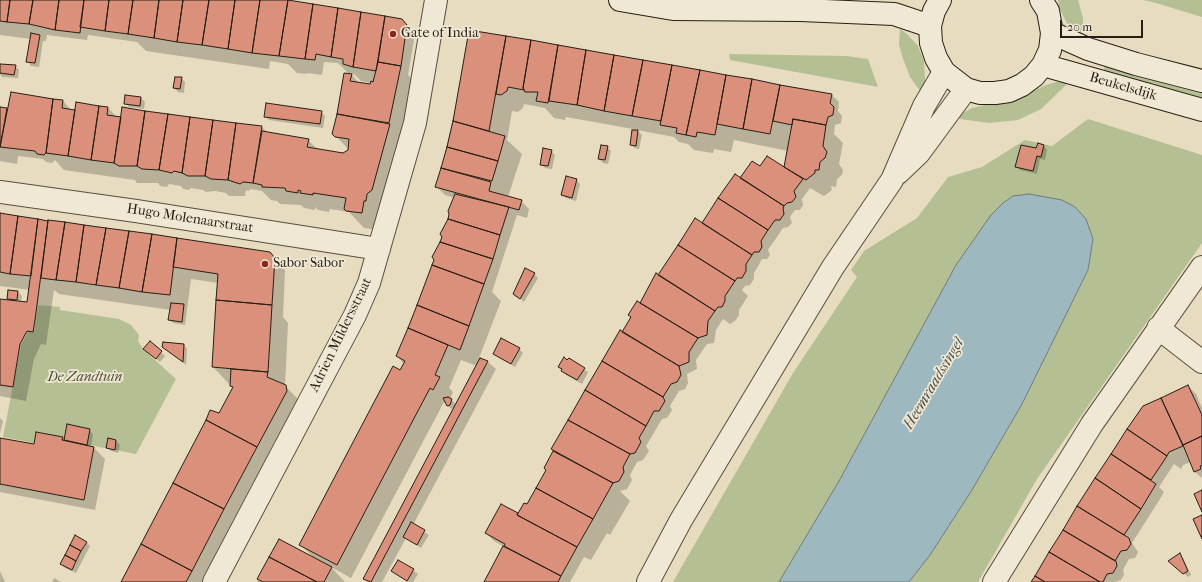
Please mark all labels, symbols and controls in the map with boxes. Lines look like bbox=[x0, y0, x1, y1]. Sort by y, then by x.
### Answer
scale bar bbox=[1062, 12, 1145, 38]
text: 20 m bbox=[1067, 20, 1092, 34]
place label: Gate of India bbox=[401, 26, 479, 42]
marker: Gate of India bbox=[388, 29, 398, 39]
street label: Beukelsdijk bbox=[1087, 69, 1159, 105]
street label: Hugo Molenaarstraat bbox=[126, 201, 254, 237]
place label: Sabor Sabor bbox=[273, 256, 344, 272]
marker: Sabor Sabor bbox=[260, 259, 270, 269]
street label: Adrien Mildersstraat bbox=[306, 275, 376, 395]
water label: Heemraadssingel bbox=[900, 335, 968, 433]
park label: De Zandtuin bbox=[48, 370, 122, 386]

